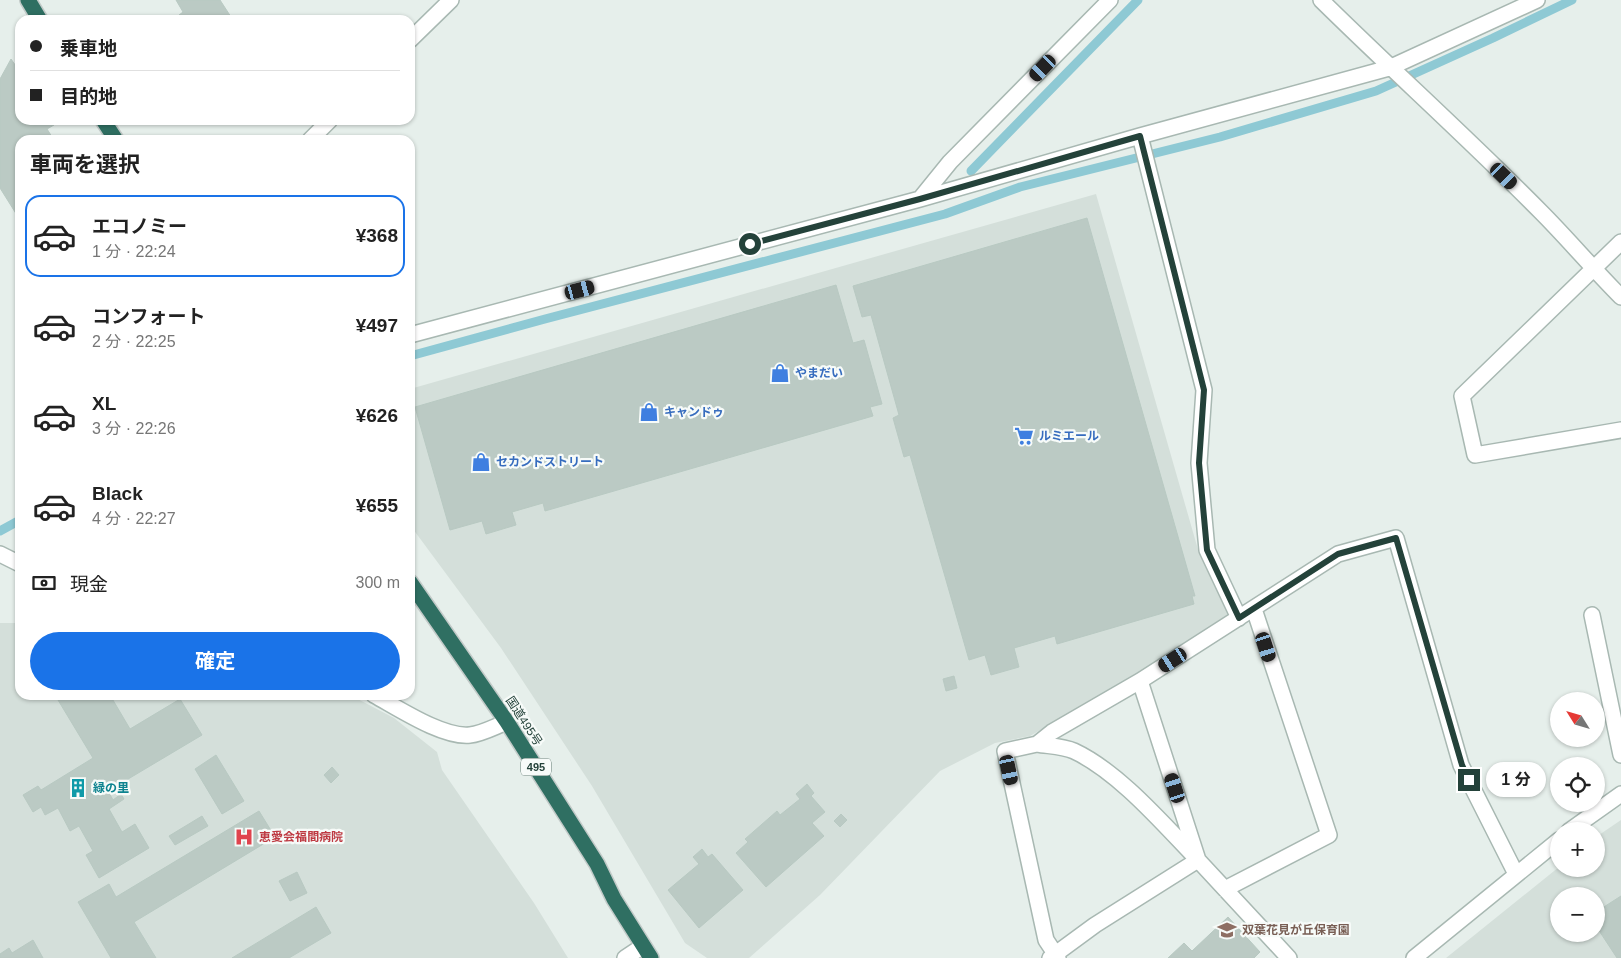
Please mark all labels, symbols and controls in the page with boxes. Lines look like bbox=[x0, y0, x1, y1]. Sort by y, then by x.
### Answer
text: 乗車地 bbox=[60, 38, 117, 59]
car bbox=[1027, 52, 1058, 84]
text: 目的地 bbox=[60, 86, 117, 107]
text: 車両を選択 bbox=[30, 152, 140, 177]
car bbox=[1488, 160, 1520, 192]
icon: car bbox=[32, 214, 77, 259]
text: エコノミー bbox=[92, 216, 187, 237]
text: ¥368 bbox=[356, 225, 398, 246]
route start bbox=[739, 233, 761, 255]
text: 1 分 · 22:24 bbox=[92, 243, 176, 260]
car bbox=[563, 279, 596, 301]
icon: car bbox=[32, 304, 77, 349]
text: コンフォート bbox=[92, 306, 205, 327]
text: ¥497 bbox=[356, 315, 398, 336]
text: 2 分 · 22:25 bbox=[92, 333, 176, 350]
shop icon: やまだい bbox=[769, 362, 791, 384]
place label: やまだい bbox=[795, 366, 843, 380]
text: XL bbox=[92, 393, 116, 414]
icon: car bbox=[32, 394, 77, 439]
shop icon: キャンドゥ bbox=[638, 401, 660, 423]
text: ¥626 bbox=[356, 405, 398, 426]
place label: キャンドゥ bbox=[664, 405, 724, 419]
text: 3 分 · 22:26 bbox=[92, 420, 176, 437]
supermarket icon: ルミエール bbox=[1013, 425, 1035, 447]
place label: ルミエール bbox=[1039, 429, 1099, 443]
shop icon: セカンドストリート bbox=[470, 451, 492, 473]
place label: セカンドストリート bbox=[496, 455, 604, 469]
text: Black bbox=[92, 483, 143, 504]
icon: car bbox=[32, 484, 77, 529]
text: ¥655 bbox=[356, 495, 398, 516]
text: 4 分 · 22:27 bbox=[92, 510, 176, 527]
icon: cash bbox=[30, 569, 58, 597]
text: 現金 bbox=[70, 574, 108, 595]
text: 300 m bbox=[356, 574, 400, 591]
car bbox=[1254, 630, 1277, 664]
button: 確定 bbox=[30, 632, 400, 690]
car bbox=[1156, 646, 1189, 674]
north arrow bbox=[1550, 692, 1605, 748]
map controls bbox=[1550, 692, 1605, 942]
street label: 国道495号 bbox=[503, 694, 545, 748]
car bbox=[998, 754, 1019, 786]
button: locate bbox=[1550, 757, 1605, 812]
road number: 495 bbox=[521, 759, 551, 776]
callout: 1 分 bbox=[1486, 762, 1546, 798]
route end bbox=[1458, 769, 1480, 791]
car bbox=[1163, 771, 1186, 805]
text: 1 分 bbox=[1501, 771, 1531, 788]
building icon: 緑の里 bbox=[67, 777, 89, 799]
place label: 緑の里 bbox=[93, 781, 129, 795]
button: + bbox=[1550, 822, 1605, 877]
hospital icon: 恵愛会福間病院 bbox=[233, 826, 255, 848]
place label: 恵愛会福間病院 bbox=[259, 830, 343, 844]
button: − bbox=[1550, 887, 1605, 942]
school or university icon: 双葉花見が丘保育園 bbox=[1216, 919, 1238, 941]
place label: 双葉花見が丘保育園 bbox=[1242, 923, 1350, 937]

